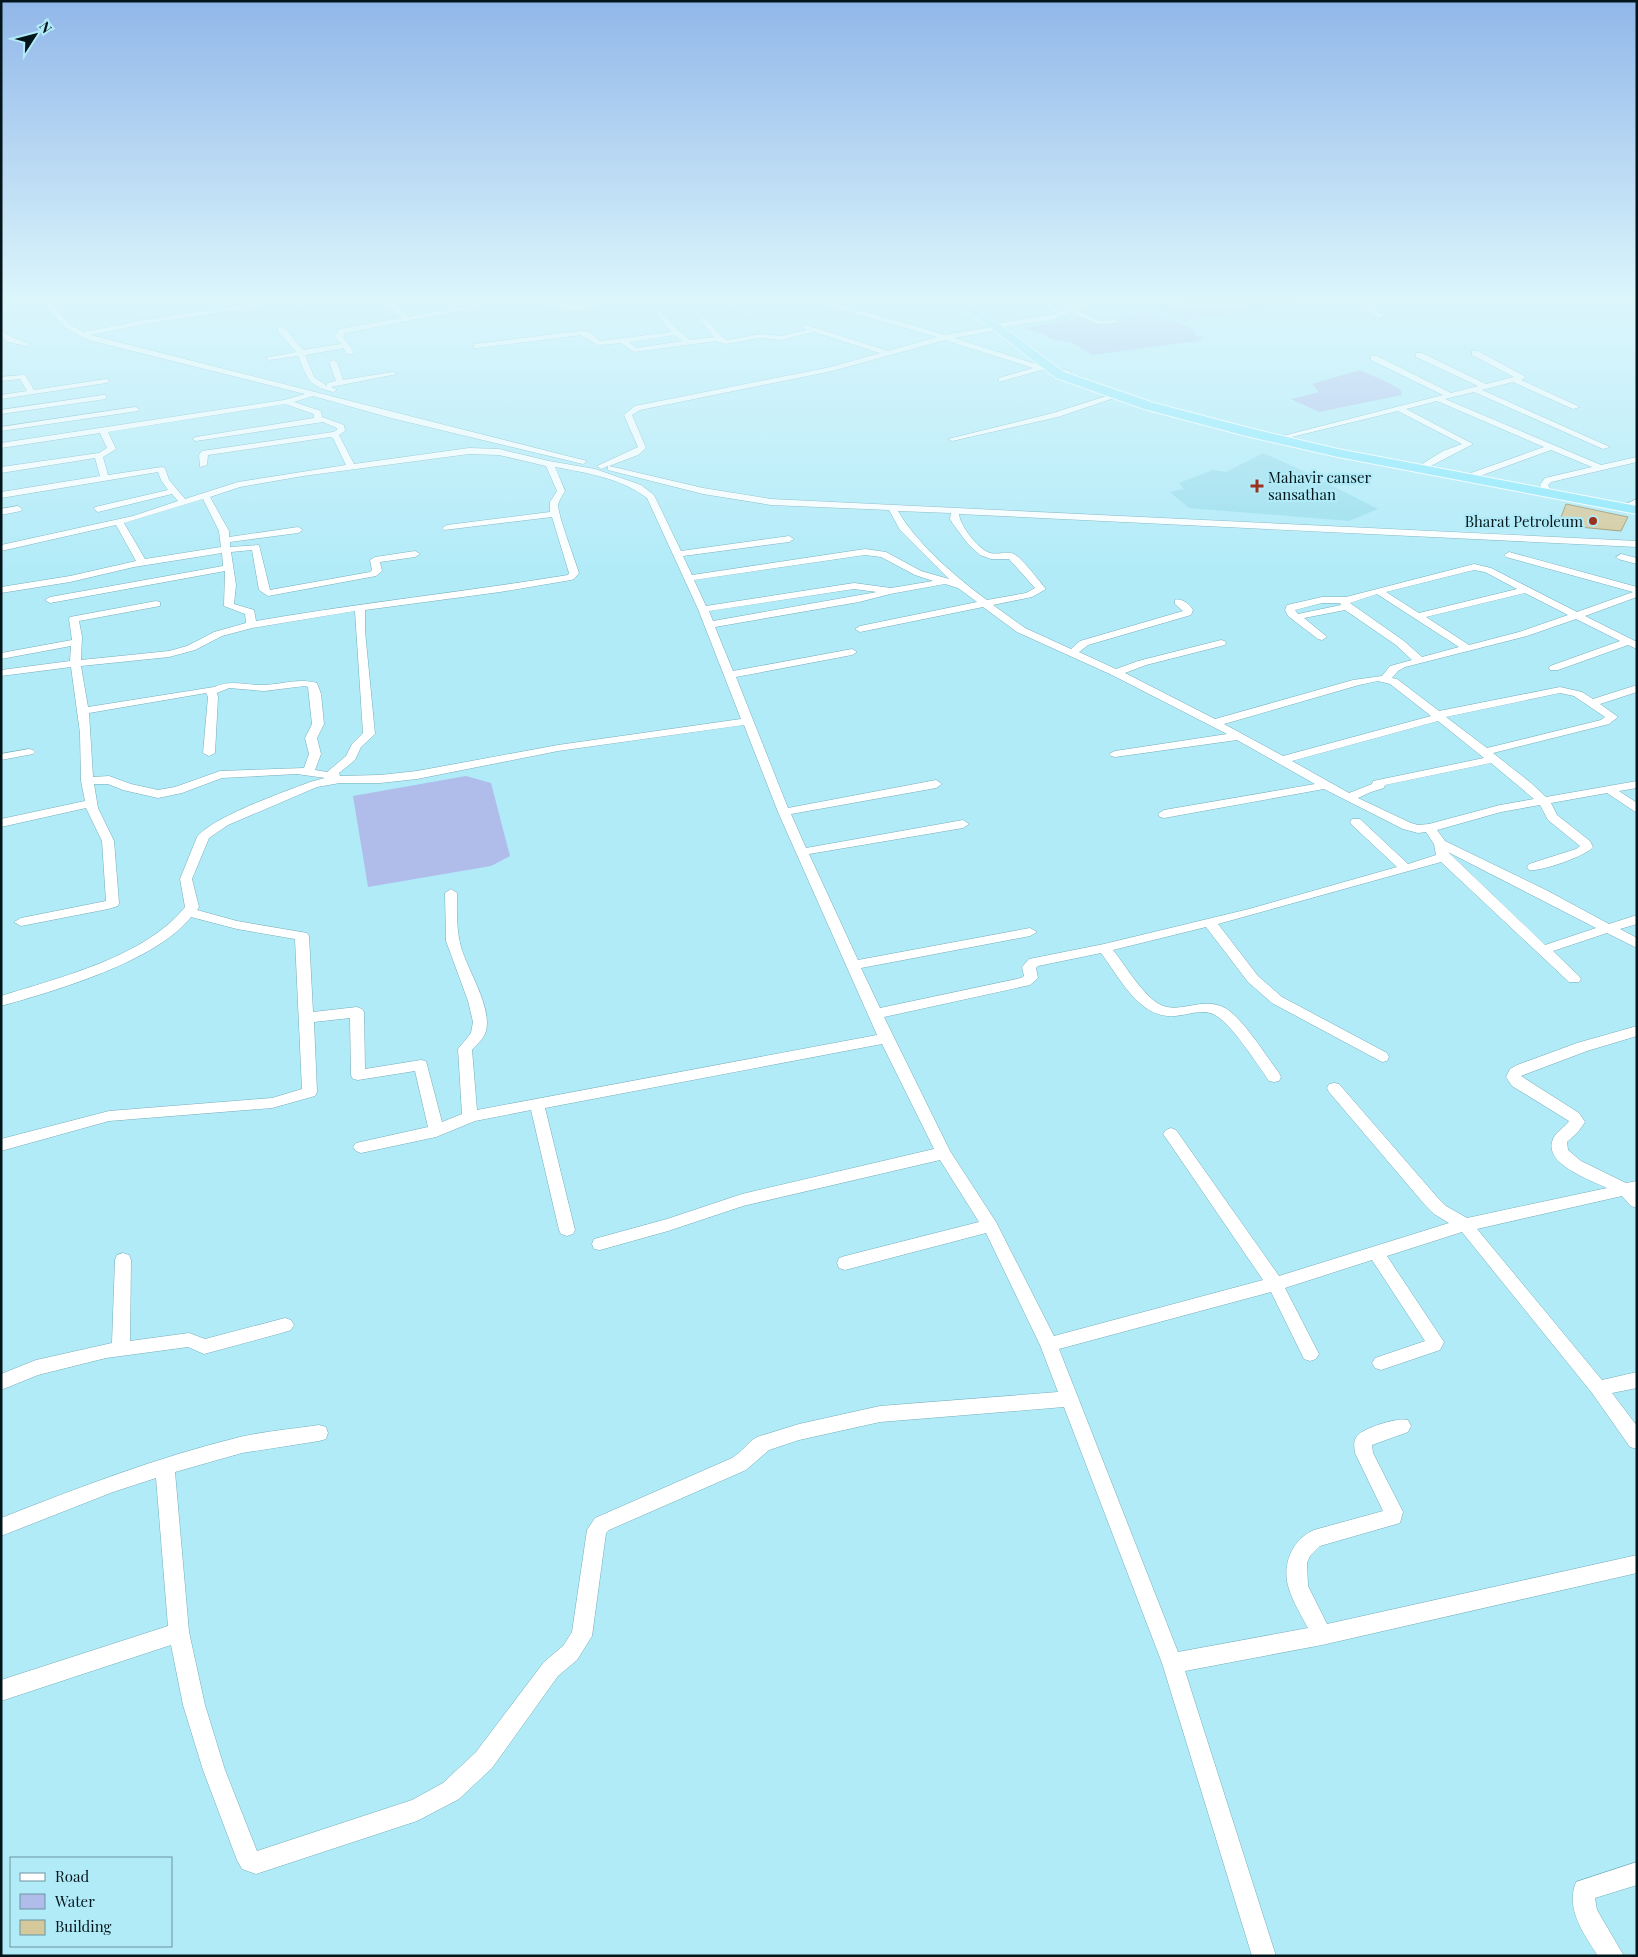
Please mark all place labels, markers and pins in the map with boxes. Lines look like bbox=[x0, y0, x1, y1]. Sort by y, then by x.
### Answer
place label: Mahavir canser sansathan bbox=[1268, 467, 1372, 504]
marker: Mahavir canser sansathan bbox=[1250, 479, 1264, 493]
place label: Bharat Petroleum bbox=[1465, 511, 1584, 531]
marker: Bharat Petroleum bbox=[1587, 515, 1599, 527]

